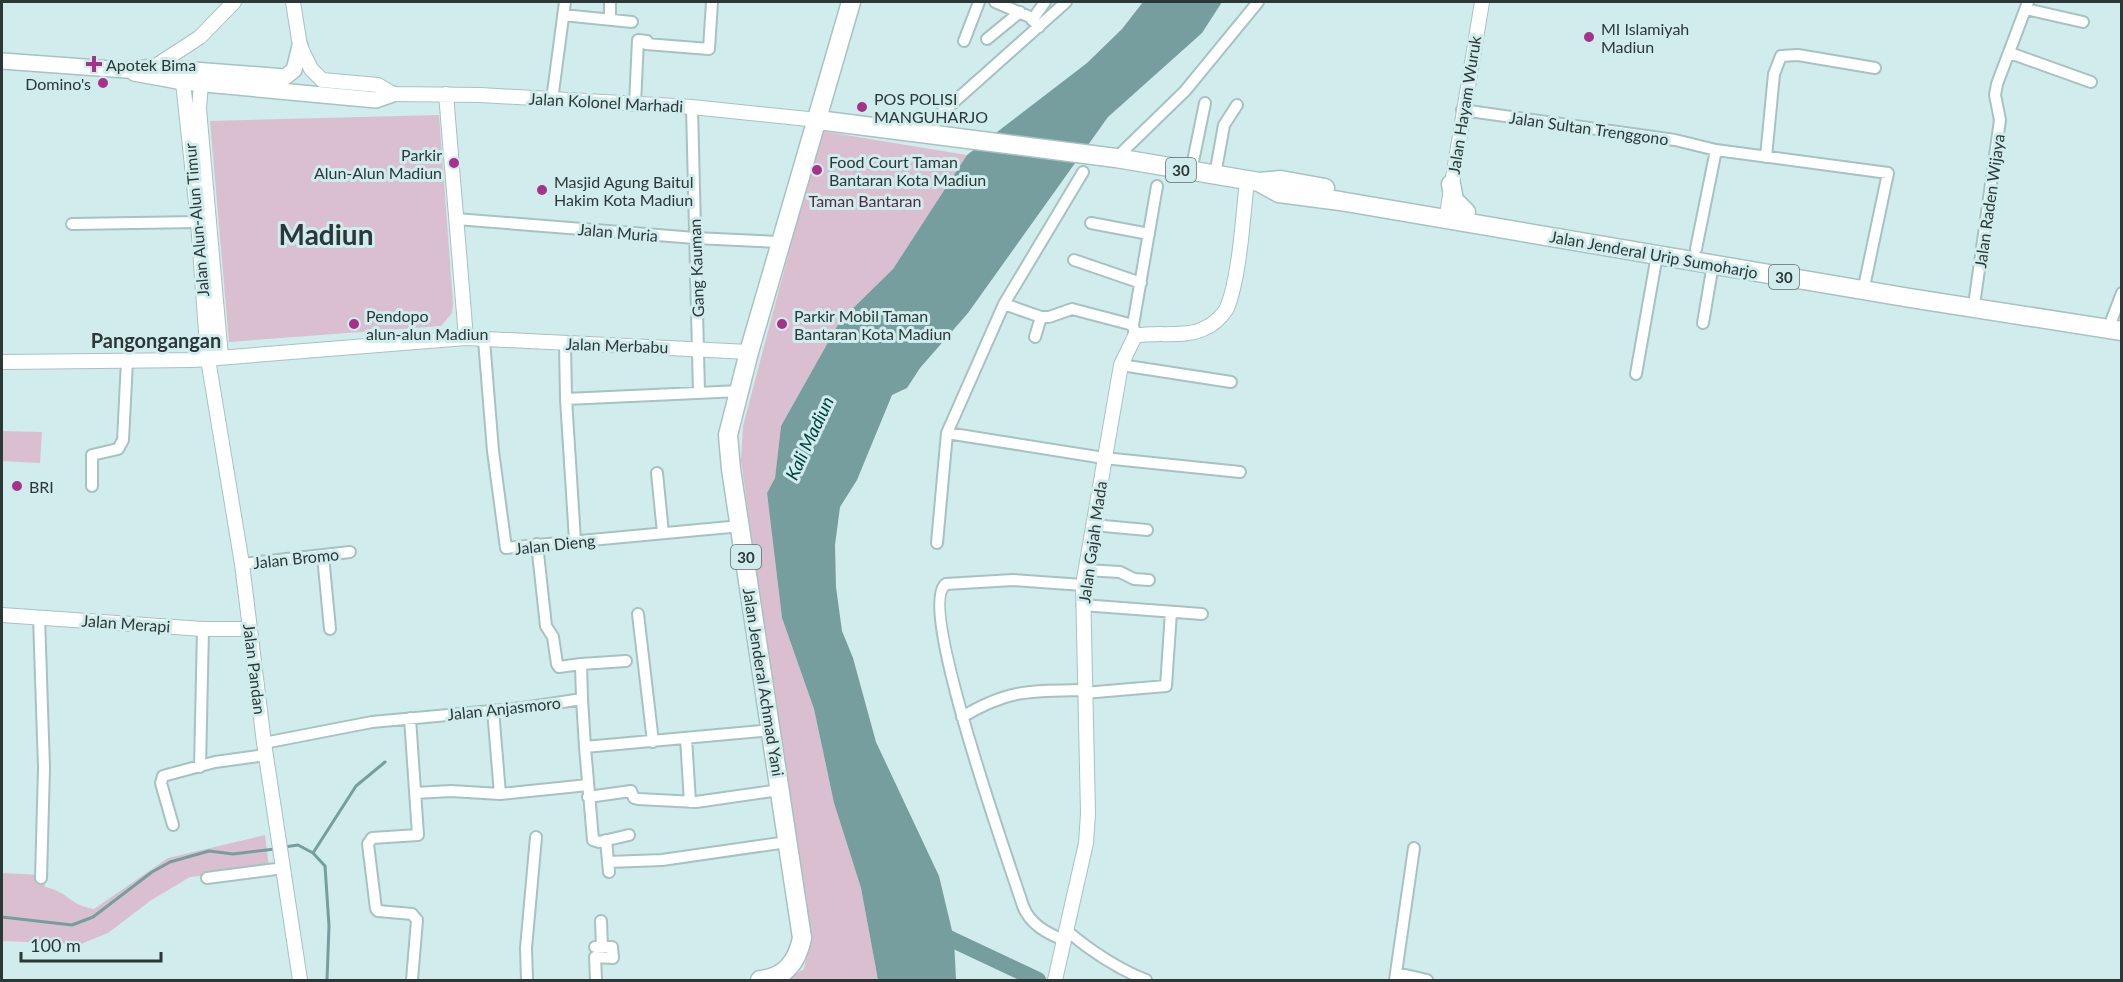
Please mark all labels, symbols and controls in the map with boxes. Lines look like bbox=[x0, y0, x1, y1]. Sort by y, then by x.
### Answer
place label: MI Islamiyah Madiun bbox=[1601, 19, 1689, 56]
marker: MI Islamiyah Madiun bbox=[1582, 30, 1596, 44]
street label: Jalan Hayam Wuruk bbox=[1444, 34, 1484, 175]
place label: Apotek Bima bbox=[106, 55, 196, 74]
marker: Apotek Bima bbox=[87, 57, 101, 71]
place label: Domino's bbox=[25, 74, 91, 93]
marker: Domino's bbox=[96, 76, 110, 90]
street label: Jalan Kolonel Marhadi bbox=[528, 88, 684, 116]
place label: POS POLISI MANGUHARJO bbox=[874, 89, 988, 126]
marker: POS POLISI MANGUHARJO bbox=[855, 100, 869, 114]
street label: Jalan Sultan Trenggono bbox=[1508, 107, 1670, 149]
street label: Jalan Raden Wijaya bbox=[1970, 133, 2008, 269]
street label: Jalan Alun-Alun Timur bbox=[180, 142, 212, 298]
place label: Parkir Alun-Alun Madiun bbox=[314, 145, 442, 182]
place label: Food Court Taman Bantaran Kota Madiun bbox=[829, 152, 986, 189]
marker: Parkir Alun-Alun Madiun bbox=[447, 156, 461, 170]
road number: 30 bbox=[1166, 158, 1196, 182]
marker: Food Court Taman Bantaran Kota Madiun bbox=[810, 163, 824, 177]
place label: Masjid Agung Baitul Hakim Kota Madiun bbox=[554, 172, 694, 209]
marker: Masjid Agung Baitul Hakim Kota Madiun bbox=[535, 183, 549, 197]
park label: Taman Bantaran bbox=[809, 191, 921, 210]
district label: Madiun bbox=[279, 217, 373, 251]
street label: Gang Kauman bbox=[685, 218, 707, 318]
street label: Jalan Muria bbox=[577, 219, 659, 245]
street label: Jalan Jenderal Urip Sumoharjo bbox=[1548, 226, 1760, 282]
road number: 30 bbox=[1769, 265, 1799, 289]
place label: Pendopo alun-alun Madiun bbox=[366, 306, 488, 343]
place label: Parkir Mobil Taman Bantaran Kota Madiun bbox=[794, 306, 951, 343]
marker: Pendopo alun-alun Madiun bbox=[347, 317, 361, 331]
marker: Parkir Mobil Taman Bantaran Kota Madiun bbox=[775, 317, 789, 331]
district label: Pangongangan bbox=[91, 328, 221, 352]
street label: Jalan Merbabu bbox=[565, 334, 669, 356]
water label: Kali Madiun bbox=[780, 393, 838, 483]
place label: BRI bbox=[29, 477, 54, 496]
marker: BRI bbox=[10, 479, 24, 493]
street label: Jalan Gajah Mada bbox=[1074, 480, 1110, 604]
street label: Jalan Dieng bbox=[514, 530, 596, 558]
street label: Jalan Bromo bbox=[252, 544, 340, 572]
road number: 30 bbox=[731, 545, 761, 569]
street label: Jalan Jenderal Achmad Yani bbox=[740, 586, 788, 778]
street label: Jalan Merapi bbox=[81, 610, 171, 636]
street label: Jalan Pandan bbox=[240, 623, 270, 715]
street label: Jalan Anjasmoro bbox=[446, 693, 562, 723]
scale bar bbox=[21, 925, 160, 963]
text: 100 m bbox=[30, 934, 81, 956]

